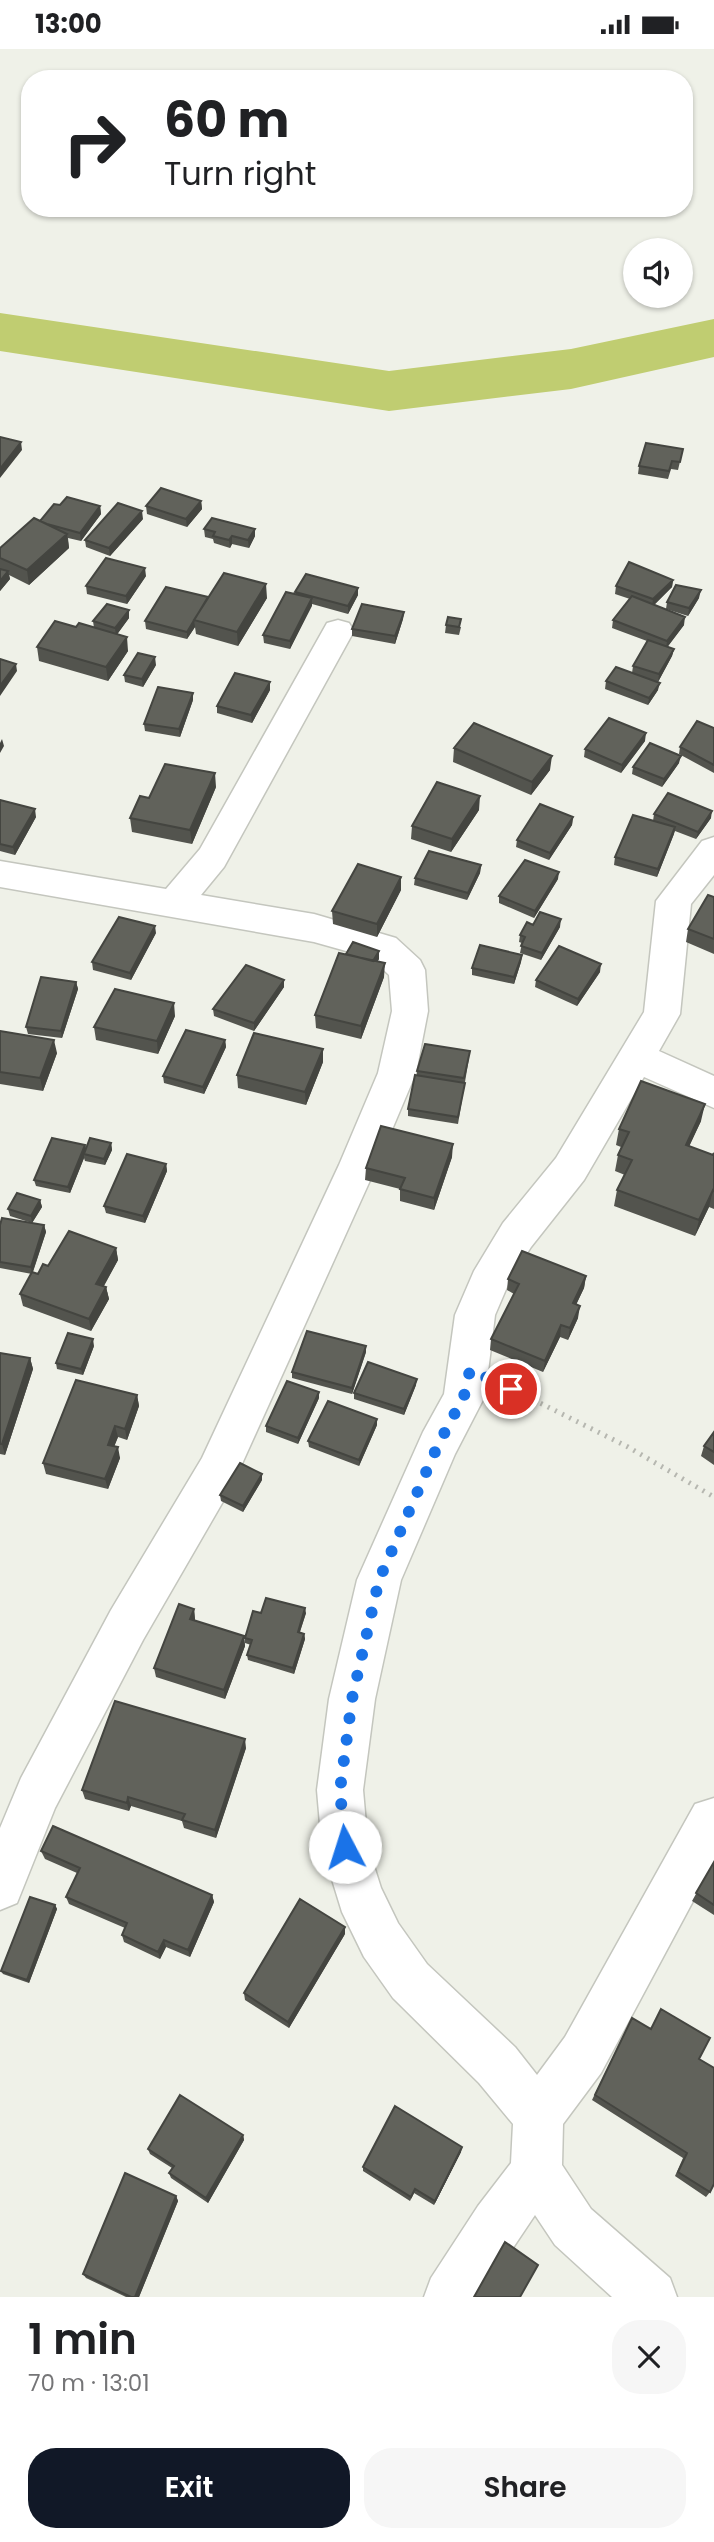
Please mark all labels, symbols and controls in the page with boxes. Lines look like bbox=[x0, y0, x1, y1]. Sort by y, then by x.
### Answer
text: 13:00 bbox=[35, 6, 102, 42]
text: 60 m bbox=[164, 86, 289, 154]
icon: right bbox=[49, 98, 140, 189]
text: Turn right bbox=[164, 151, 316, 196]
map controls bbox=[623, 238, 693, 308]
button: sound bbox=[623, 238, 693, 308]
pin bbox=[481, 1359, 541, 1419]
icon: arrive bbox=[492, 1370, 530, 1408]
position arrow bbox=[308, 1810, 382, 1884]
text: 1 min bbox=[28, 2310, 137, 2369]
button: close bbox=[612, 2320, 686, 2394]
text: 70 m · 13:01 bbox=[28, 2367, 150, 2399]
button: Exit bbox=[28, 2448, 350, 2528]
button: Share bbox=[364, 2448, 686, 2528]

